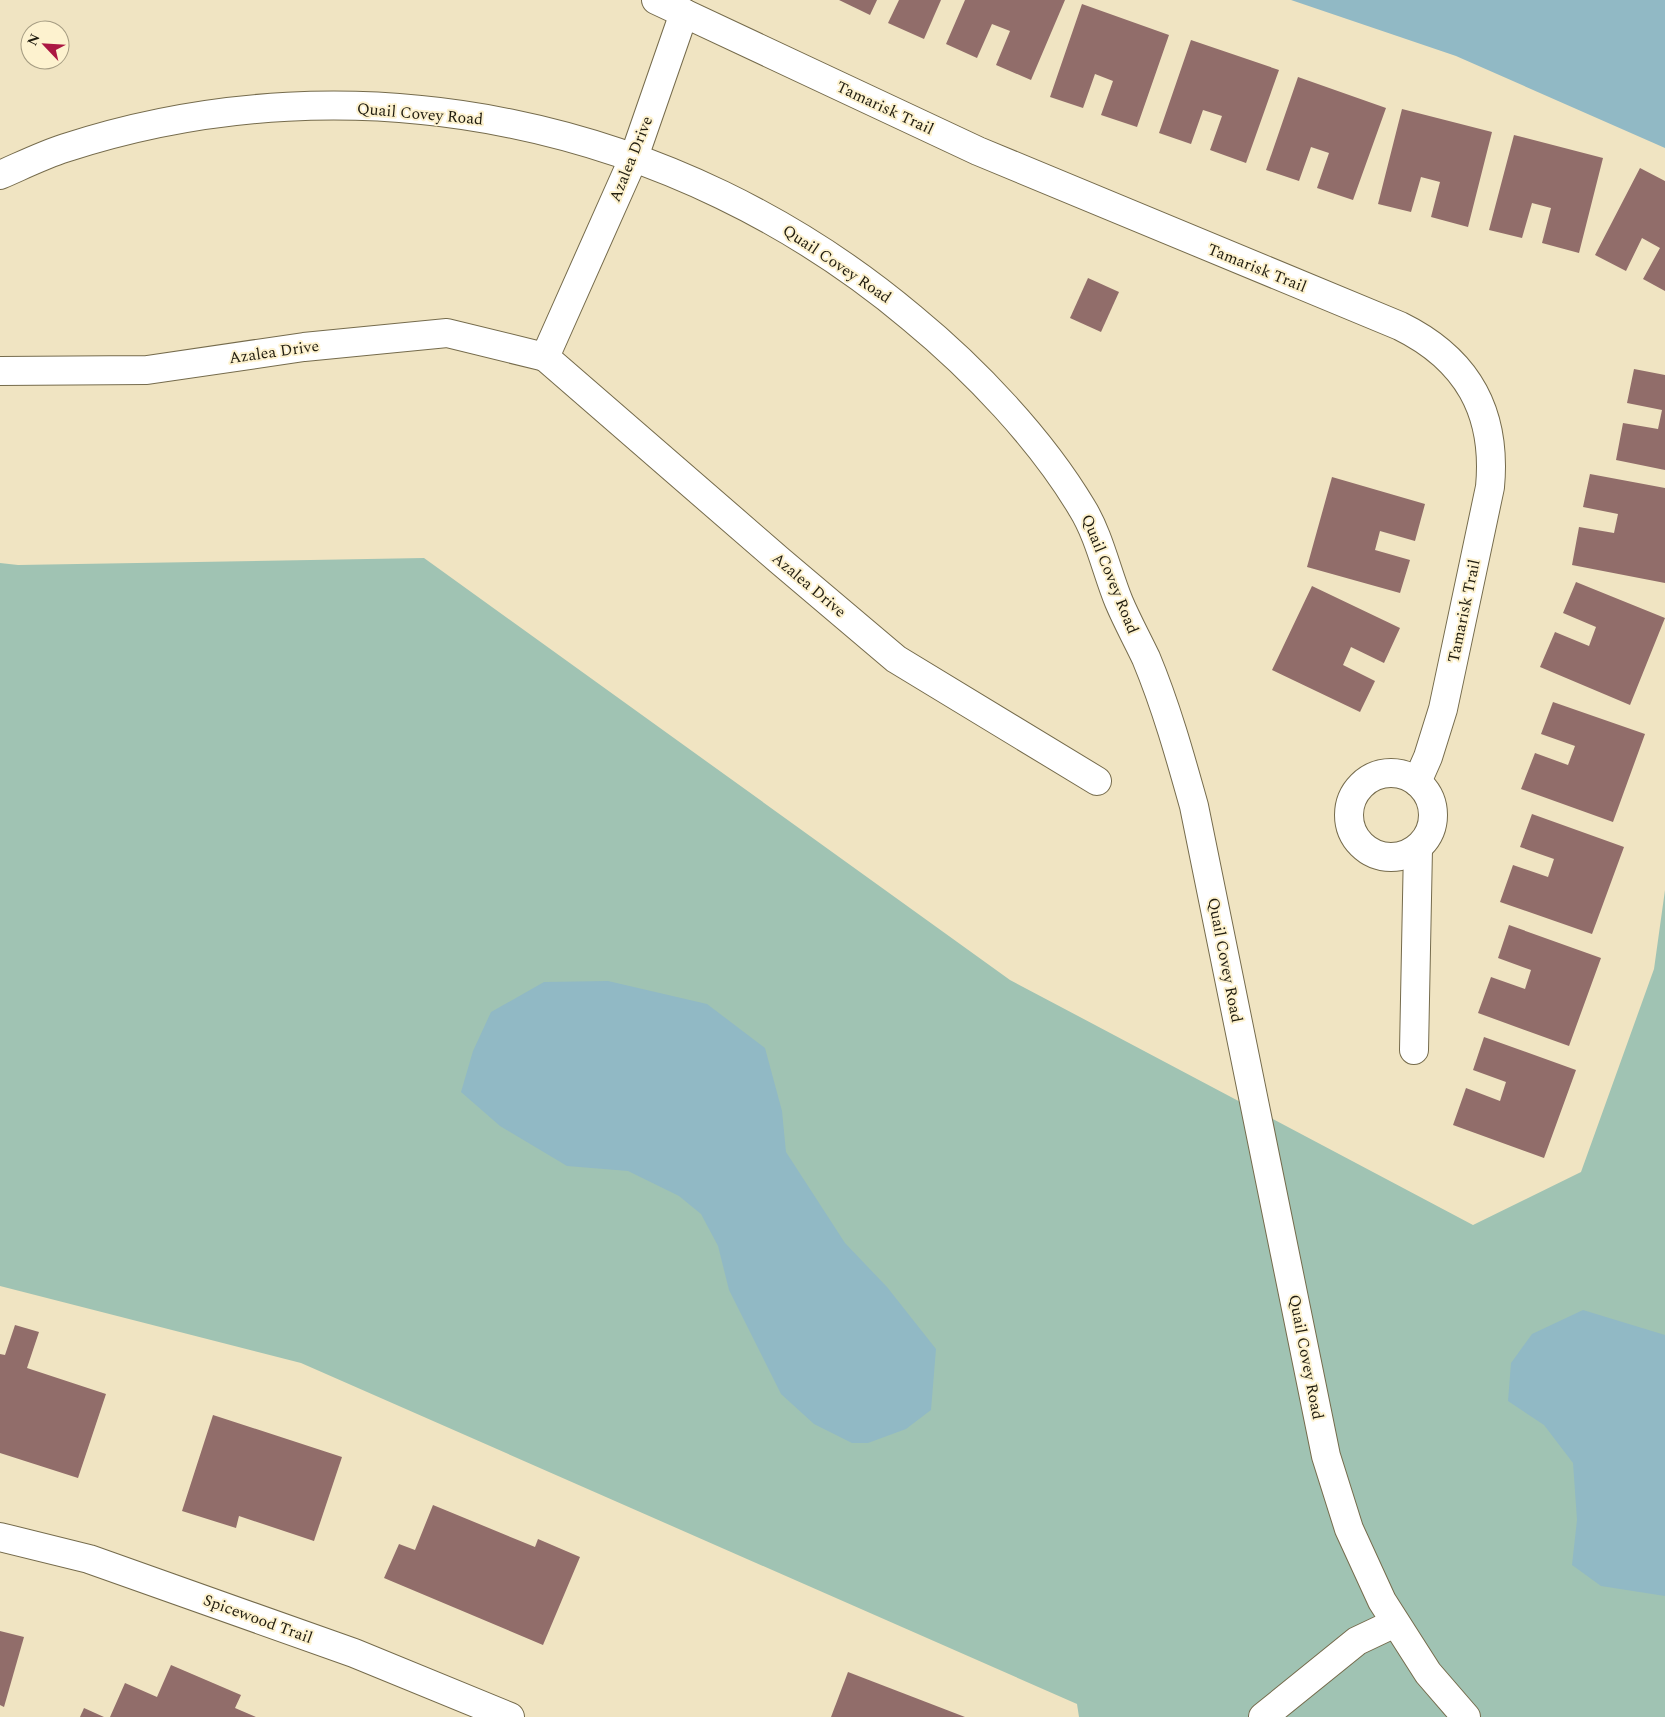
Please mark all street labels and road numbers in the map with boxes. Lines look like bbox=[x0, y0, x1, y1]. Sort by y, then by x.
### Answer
street label: Tamarisk Trail bbox=[832, 75, 938, 141]
street label: Quail Covey Road bbox=[356, 97, 484, 131]
street label: Azalea Drive bbox=[603, 112, 659, 206]
street label: Quail Covey Road bbox=[778, 219, 896, 309]
street label: Tamarisk Trail bbox=[1204, 237, 1310, 299]
street label: Azalea Drive bbox=[227, 334, 321, 370]
street label: Quail Covey Road bbox=[1075, 511, 1145, 637]
street label: Azalea Drive bbox=[767, 547, 851, 623]
street label: Tamarisk Trail bbox=[1441, 557, 1487, 665]
street label: Quail Covey Road bbox=[1201, 895, 1249, 1025]
street label: Quail Covey Road bbox=[1282, 1292, 1330, 1422]
street label: Spicewood Trail bbox=[200, 1588, 316, 1650]

